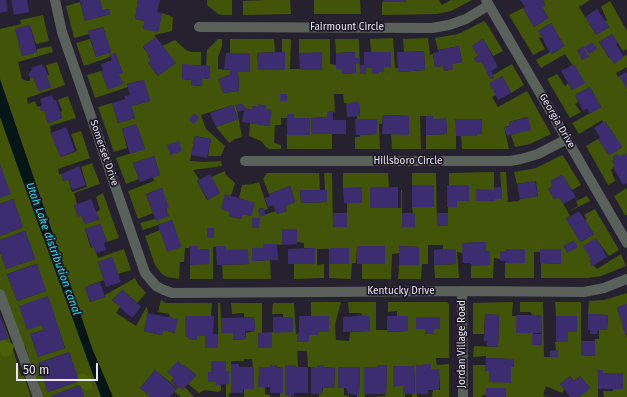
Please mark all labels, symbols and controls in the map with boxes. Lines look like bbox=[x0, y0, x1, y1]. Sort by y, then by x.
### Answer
street label: Fairmount Circle bbox=[310, 21, 384, 33]
street label: Georgia Drive bbox=[537, 92, 577, 150]
street label: Somerset Drive bbox=[87, 118, 121, 188]
street label: Hillsboro Circle bbox=[373, 155, 443, 167]
water label: Utah Lake distribution canal bbox=[23, 181, 83, 317]
street label: Kentucky Drive bbox=[367, 285, 435, 297]
street label: Jordan Village Road bbox=[456, 300, 468, 388]
scale bar bbox=[18, 355, 100, 381]
text: 50 m bbox=[23, 363, 49, 377]

